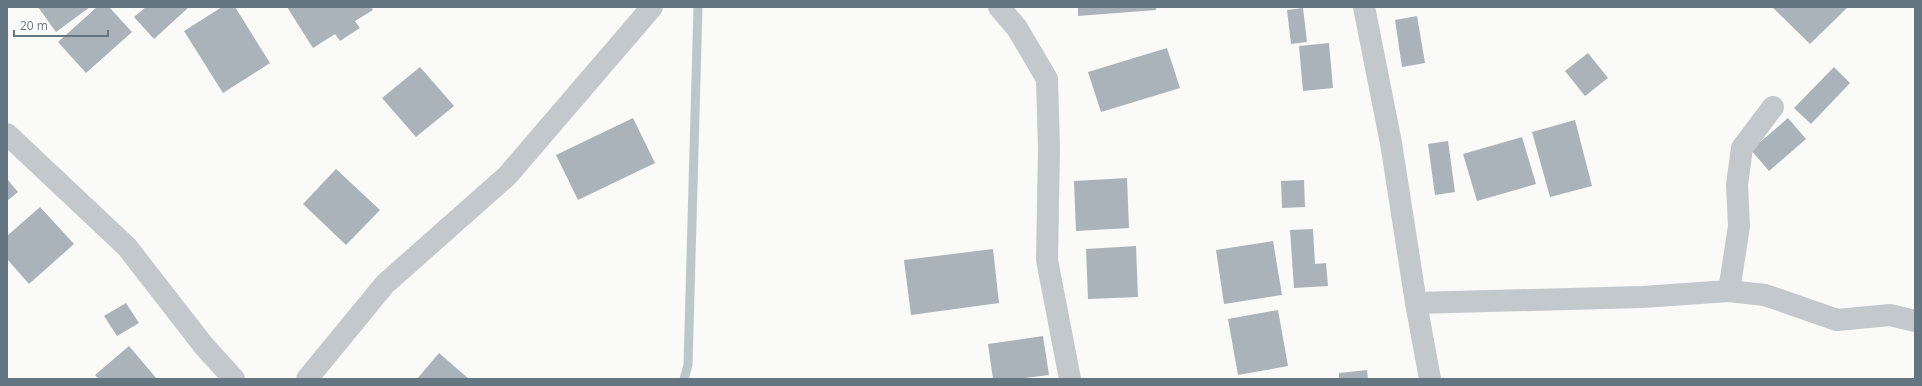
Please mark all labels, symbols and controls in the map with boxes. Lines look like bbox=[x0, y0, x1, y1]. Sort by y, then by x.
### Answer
scale bar bbox=[14, 12, 108, 38]
text: 20 m bbox=[20, 17, 48, 34]

